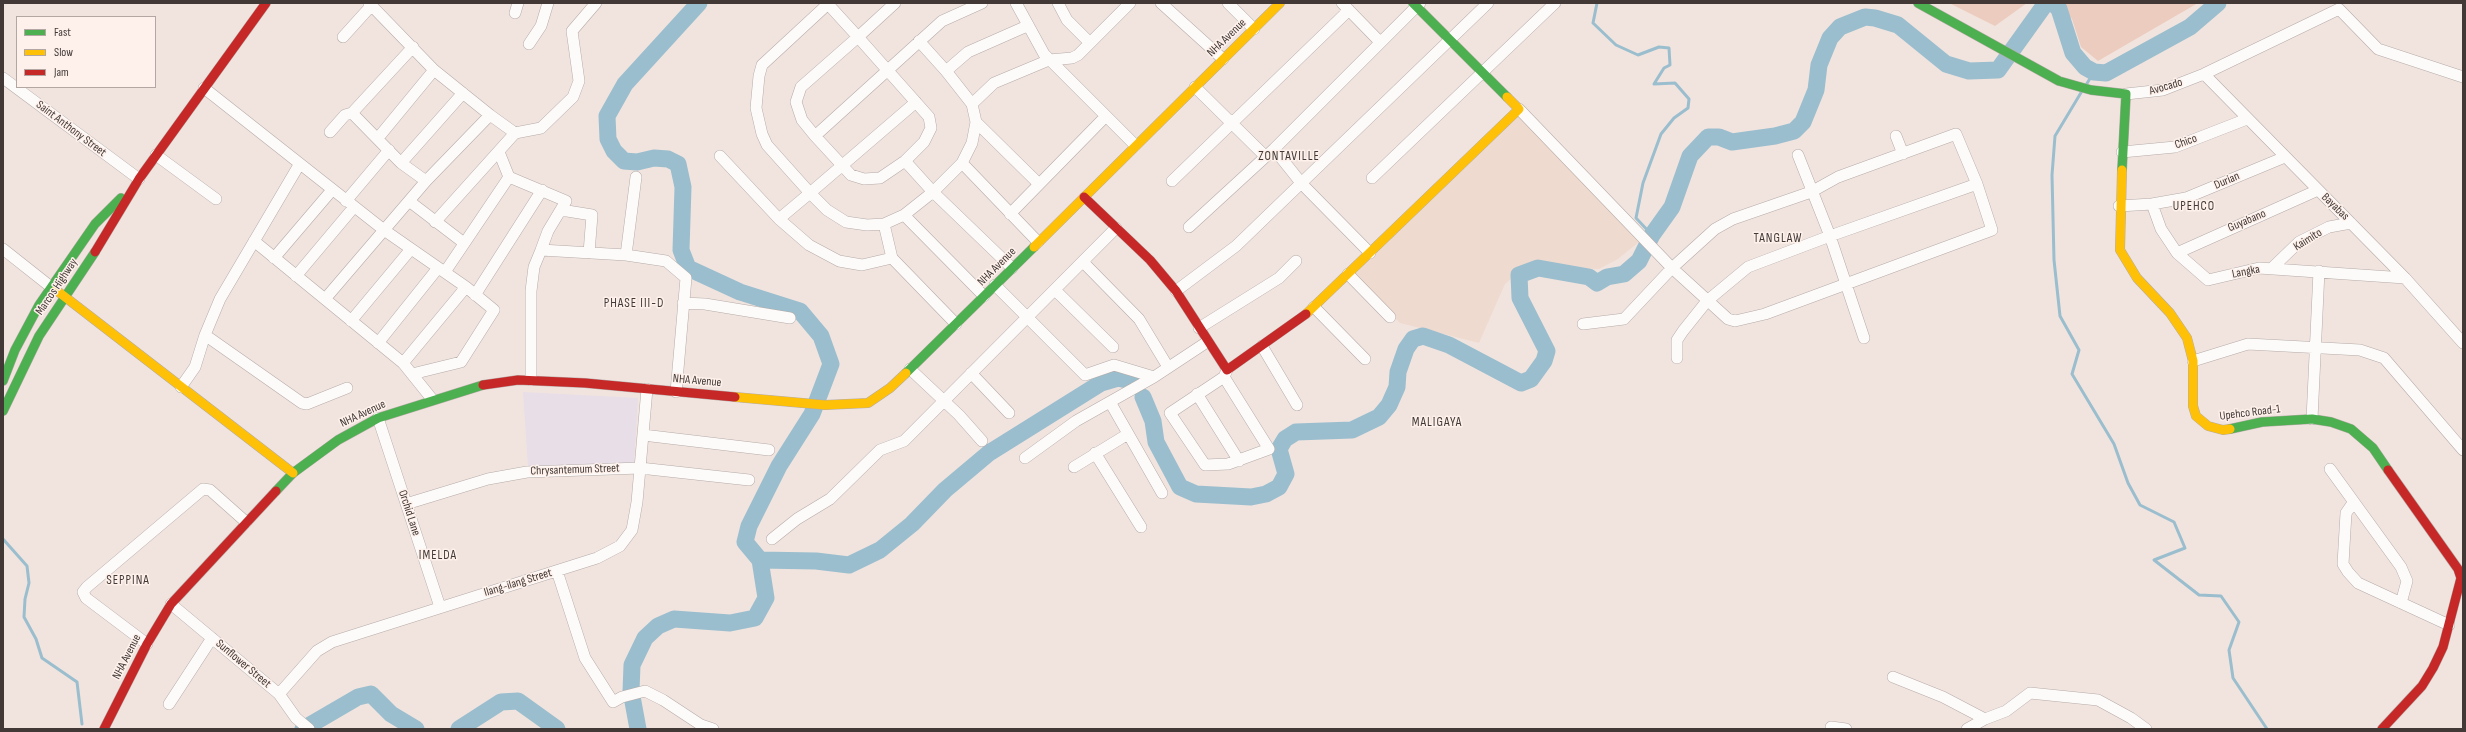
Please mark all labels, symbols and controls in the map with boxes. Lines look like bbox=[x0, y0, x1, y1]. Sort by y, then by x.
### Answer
legend bbox=[16, 16, 156, 88]
street label: NHA Avenue bbox=[1205, 16, 1249, 60]
text: Fast bbox=[54, 25, 71, 40]
text: Slow bbox=[54, 45, 73, 60]
text: Jam bbox=[54, 65, 69, 80]
street label: Avocado bbox=[2148, 75, 2184, 99]
street label: Saint Anthony Street bbox=[33, 98, 109, 160]
street label: Chico bbox=[2173, 131, 2199, 153]
district label: ZONTAVILLE bbox=[1258, 149, 1320, 165]
street label: Durian bbox=[2212, 169, 2242, 193]
street label: Bayabas bbox=[2318, 190, 2352, 224]
district label: UPEHCO bbox=[2173, 199, 2215, 215]
street label: Guyabano bbox=[2226, 207, 2268, 235]
street label: Kaimito bbox=[2291, 226, 2325, 254]
district label: TANGLAW bbox=[1753, 231, 1803, 247]
street label: NHA Avenue bbox=[975, 245, 1019, 289]
street label: Marcos Highway bbox=[33, 256, 81, 318]
street label: Langka bbox=[2231, 262, 2261, 282]
district label: PHASE III-D bbox=[604, 296, 664, 312]
street label: NHA Avenue bbox=[672, 372, 722, 390]
street label: NHA Avenue bbox=[338, 397, 388, 431]
street label: Upehco Road-1 bbox=[2219, 402, 2281, 424]
district label: MALIGAYA bbox=[1412, 415, 1462, 431]
street label: Chrysantemum Street bbox=[530, 461, 620, 479]
street label: Orchid Lane bbox=[395, 488, 423, 538]
district label: IMELDA bbox=[419, 548, 457, 564]
street label: Ilang-ilang Street bbox=[482, 566, 554, 600]
district label: SEPPINA bbox=[106, 573, 150, 589]
street label: NHA Avenue bbox=[110, 632, 144, 682]
street label: Sunflower Street bbox=[212, 637, 274, 691]

